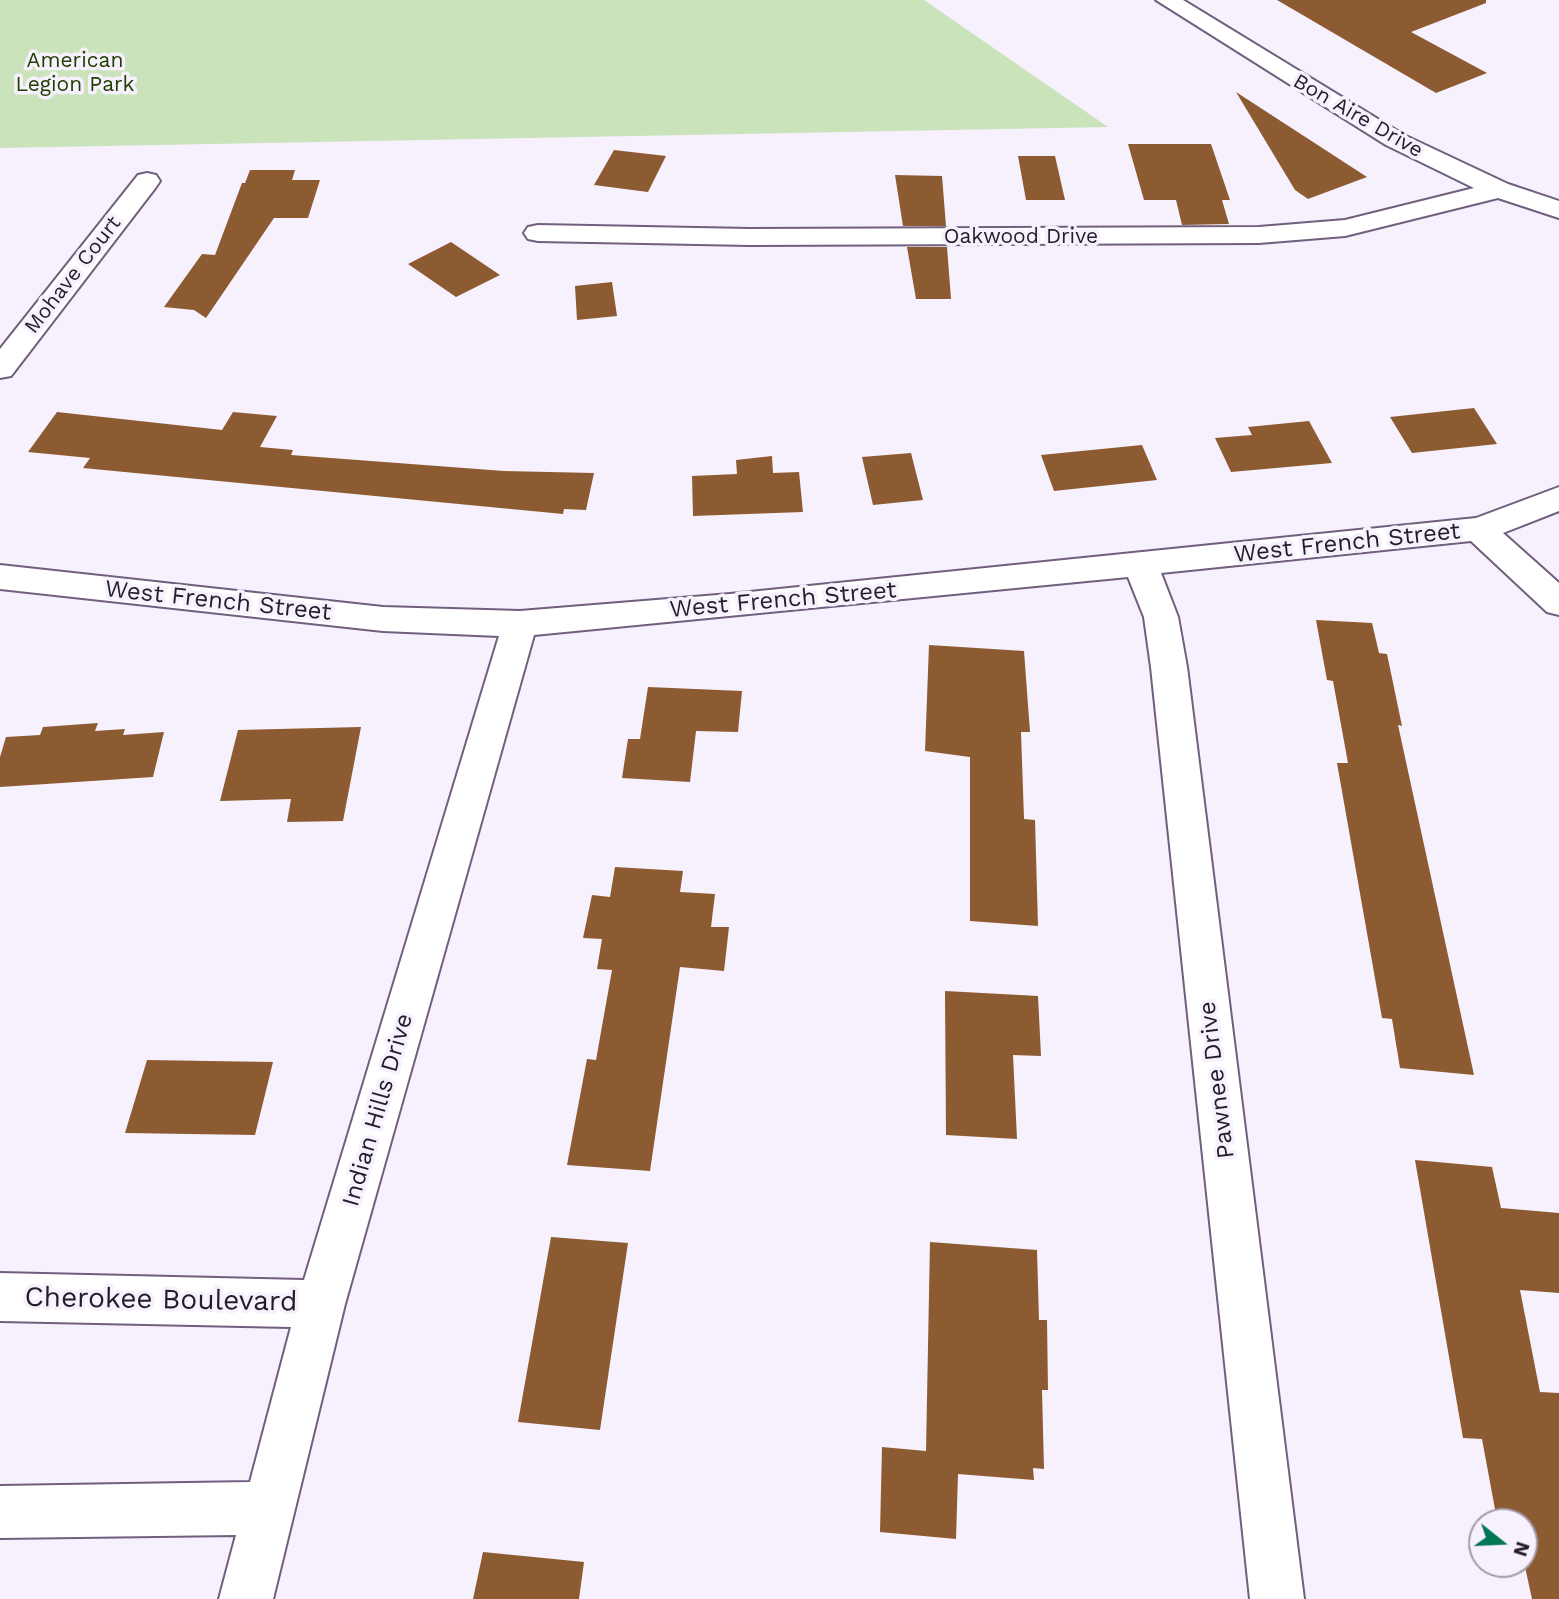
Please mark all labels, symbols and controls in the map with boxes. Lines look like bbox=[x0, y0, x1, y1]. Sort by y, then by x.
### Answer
park label: American Legion Park bbox=[15, 48, 135, 98]
street label: Bon Aire Drive bbox=[1289, 69, 1427, 163]
street label: Mohave Court bbox=[19, 211, 127, 339]
street label: Oakwood Drive bbox=[944, 224, 1098, 250]
street label: West French Street bbox=[1232, 517, 1462, 569]
street label: West French Street bbox=[103, 575, 333, 627]
street label: West French Street bbox=[668, 576, 898, 624]
street label: Pawnee Drive bbox=[1193, 1000, 1241, 1160]
street label: Indian Hills Drive bbox=[337, 1010, 419, 1210]
street label: Cherokee Boulevard bbox=[24, 1281, 298, 1319]
north arrow bbox=[1468, 1508, 1538, 1578]
text: N bbox=[1508, 1539, 1535, 1559]

